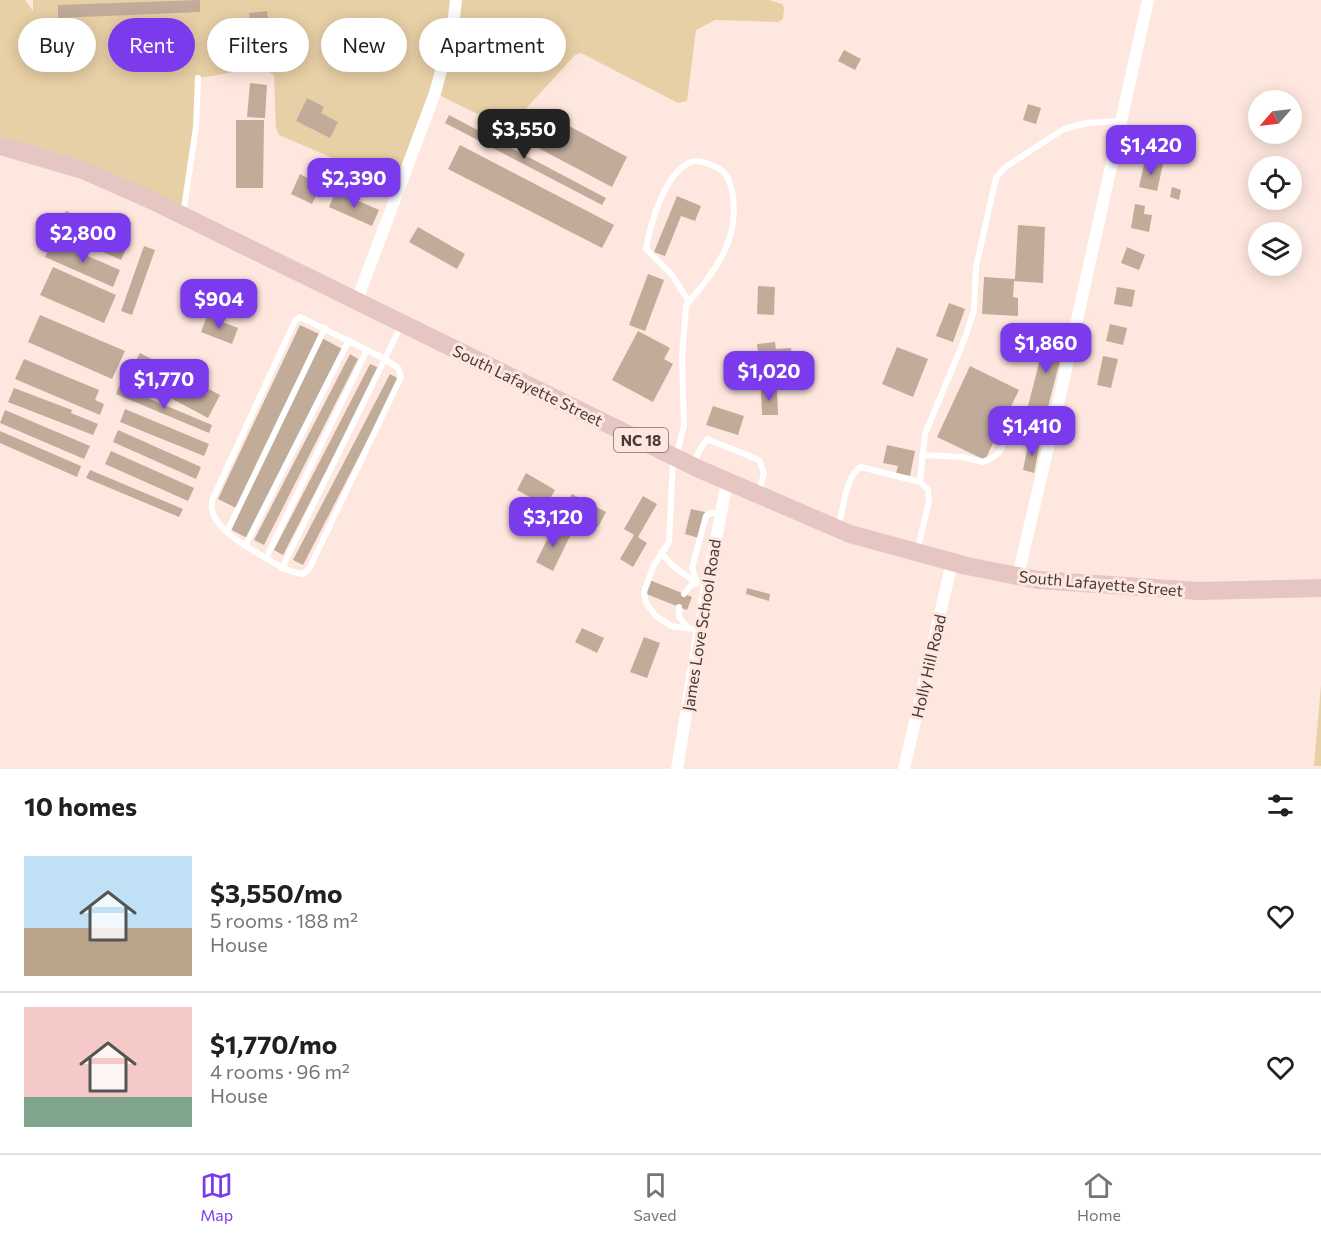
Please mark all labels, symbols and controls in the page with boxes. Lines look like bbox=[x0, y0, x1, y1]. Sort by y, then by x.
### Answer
chip: Buy bbox=[18, 18, 96, 72]
chip: Rent bbox=[108, 18, 195, 72]
chip: Filters bbox=[207, 18, 309, 72]
chip: New bbox=[321, 18, 407, 72]
chip: Apartment bbox=[419, 18, 566, 72]
north arrow bbox=[1248, 90, 1302, 144]
map controls bbox=[1248, 90, 1302, 276]
pin: $3,550 bbox=[475, 109, 573, 160]
text: $3,550 bbox=[492, 116, 556, 140]
pin: $1,420 bbox=[1102, 125, 1200, 176]
text: $1,420 bbox=[1120, 132, 1182, 156]
button: locate bbox=[1248, 156, 1302, 210]
pin: $2,390 bbox=[305, 158, 403, 209]
text: $2,390 bbox=[321, 165, 387, 189]
pin: $2,800 bbox=[34, 213, 132, 264]
text: $2,800 bbox=[50, 220, 116, 244]
button: layers bbox=[1248, 222, 1302, 276]
pin: $904 bbox=[183, 279, 255, 330]
text: $904 bbox=[194, 286, 244, 310]
pin: $1,860 bbox=[997, 323, 1095, 374]
text: $1,860 bbox=[1014, 330, 1078, 354]
street label: South Lafayette Street bbox=[450, 340, 607, 430]
pin: $1,020 bbox=[720, 351, 818, 402]
text: $1,020 bbox=[738, 358, 800, 382]
pin: $1,770 bbox=[115, 359, 213, 410]
text: $1,770 bbox=[134, 366, 194, 390]
pin: $1,410 bbox=[983, 406, 1081, 457]
text: $1,410 bbox=[1002, 413, 1062, 437]
road number: NC 18 bbox=[614, 428, 668, 452]
pin: $3,120 bbox=[504, 497, 602, 548]
text: $3,120 bbox=[523, 504, 583, 528]
street label: James Love School Road bbox=[678, 538, 724, 712]
street label: South Lafayette Street bbox=[1018, 566, 1184, 600]
street label: Holly Hill Road bbox=[907, 612, 949, 720]
icon: filters bbox=[1264, 789, 1297, 822]
text: 10 homes bbox=[24, 790, 137, 821]
text: $3,550/mo bbox=[210, 877, 342, 908]
icon: home bbox=[72, 880, 144, 952]
icon: heart bbox=[1264, 900, 1297, 933]
text: 5 rooms · 188 m² bbox=[210, 908, 358, 932]
text: House bbox=[210, 932, 268, 956]
text: $1,770/mo bbox=[210, 1028, 337, 1059]
icon: home bbox=[72, 1031, 144, 1103]
icon: heart bbox=[1264, 1051, 1297, 1084]
text: 4 rooms · 96 m² bbox=[210, 1059, 350, 1083]
text: House bbox=[210, 1083, 268, 1107]
tab: Map bbox=[200, 1169, 233, 1224]
tab: Saved bbox=[633, 1169, 677, 1224]
tab: Home bbox=[1077, 1169, 1121, 1224]

